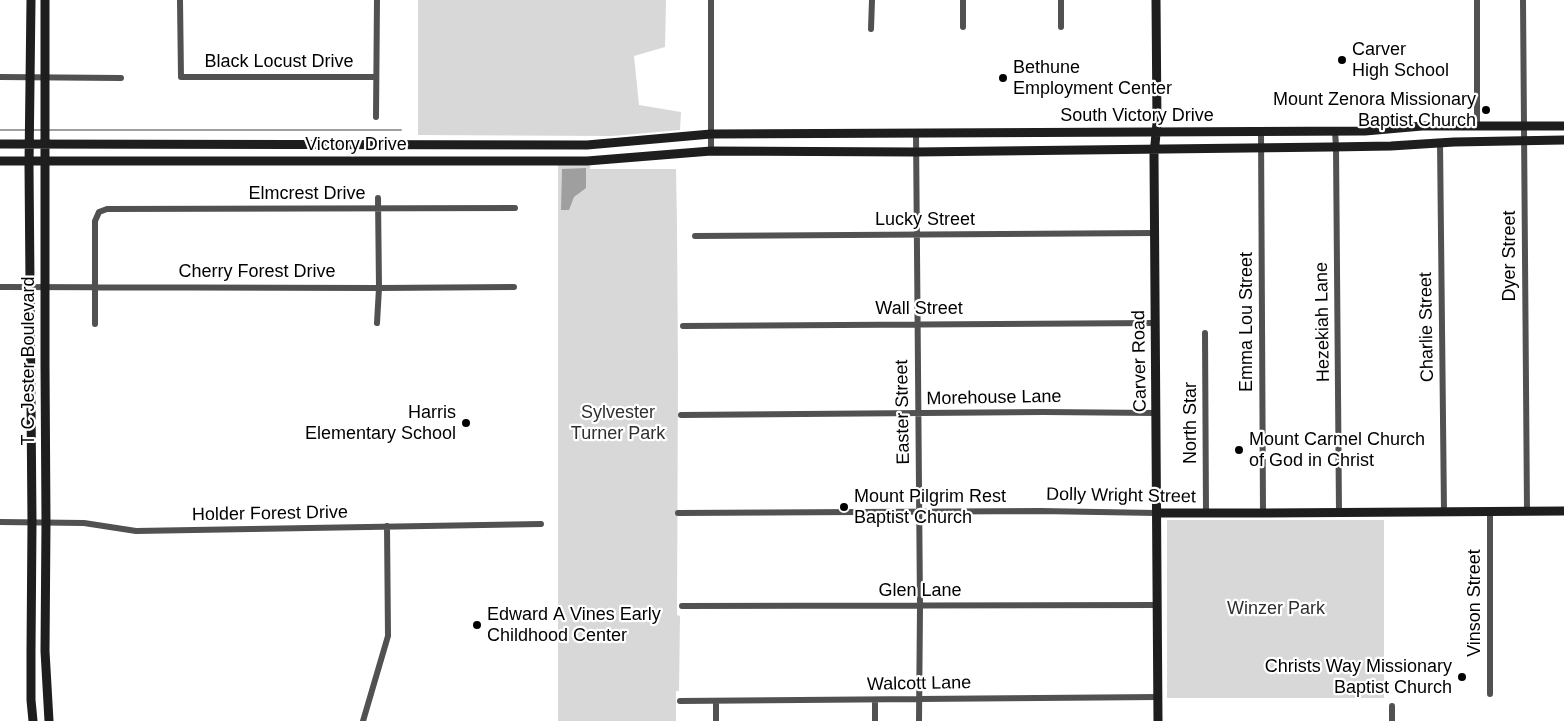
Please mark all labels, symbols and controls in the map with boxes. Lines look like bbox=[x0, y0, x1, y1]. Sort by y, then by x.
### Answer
place label: Carver High School bbox=[1352, 39, 1449, 82]
street label: Black Locust Drive bbox=[204, 51, 354, 73]
marker: Carver High School bbox=[1336, 54, 1348, 66]
place label: Bethune Employment Center bbox=[1013, 57, 1172, 100]
marker: Bethune Employment Center bbox=[997, 72, 1009, 84]
place label: Mount Zenora Missionary Baptist Church bbox=[1273, 89, 1476, 132]
marker: Mount Zenora Missionary Baptist Church bbox=[1480, 104, 1492, 116]
street label: South Victory Drive bbox=[1060, 105, 1214, 127]
street label: Victory Drive bbox=[305, 134, 407, 156]
street label: Elmcrest Drive bbox=[248, 183, 366, 205]
street label: Lucky Street bbox=[875, 209, 975, 231]
street label: Dyer Street bbox=[1499, 210, 1521, 302]
street label: Emma Lou Street bbox=[1236, 252, 1258, 392]
street label: Cherry Forest Drive bbox=[178, 261, 336, 283]
street label: Hezekiah Lane bbox=[1311, 262, 1335, 382]
street label: Charlie Street bbox=[1415, 272, 1439, 382]
street label: T C Jester Boulevard bbox=[18, 276, 40, 446]
street label: Wall Street bbox=[875, 298, 963, 320]
street label: Carver Road bbox=[1128, 310, 1152, 412]
street label: Easter Street bbox=[891, 359, 915, 465]
street label: North Star bbox=[1180, 382, 1202, 464]
street label: Morehouse Lane bbox=[926, 386, 1062, 410]
place label: Harris Elementary School bbox=[305, 402, 456, 444]
park label: Sylvester Turner Park bbox=[571, 402, 665, 444]
marker: Harris Elementary School bbox=[460, 417, 472, 429]
place label: Mount Carmel Church of God in Christ bbox=[1249, 429, 1425, 472]
marker: Mount Carmel Church of God in Christ bbox=[1233, 444, 1245, 456]
street label: Dolly Wright Street bbox=[1046, 484, 1196, 508]
place label: Mount Pilgrim Rest Baptist Church bbox=[854, 486, 1006, 528]
marker: Mount Pilgrim Rest Baptist Church bbox=[838, 501, 850, 513]
street label: Holder Forest Drive bbox=[192, 502, 348, 526]
street label: Vinson Street bbox=[1464, 549, 1486, 657]
street label: Glen Lane bbox=[878, 580, 962, 602]
park label: Winzer Park bbox=[1227, 598, 1325, 620]
place label: Edward A Vines Early Childhood Center bbox=[487, 604, 661, 646]
marker: Edward A Vines Early Childhood Center bbox=[471, 619, 483, 631]
place label: Christs Way Missionary Baptist Church bbox=[1265, 656, 1452, 699]
marker: Christs Way Missionary Baptist Church bbox=[1456, 671, 1468, 683]
street label: Walcott Lane bbox=[867, 672, 971, 696]

